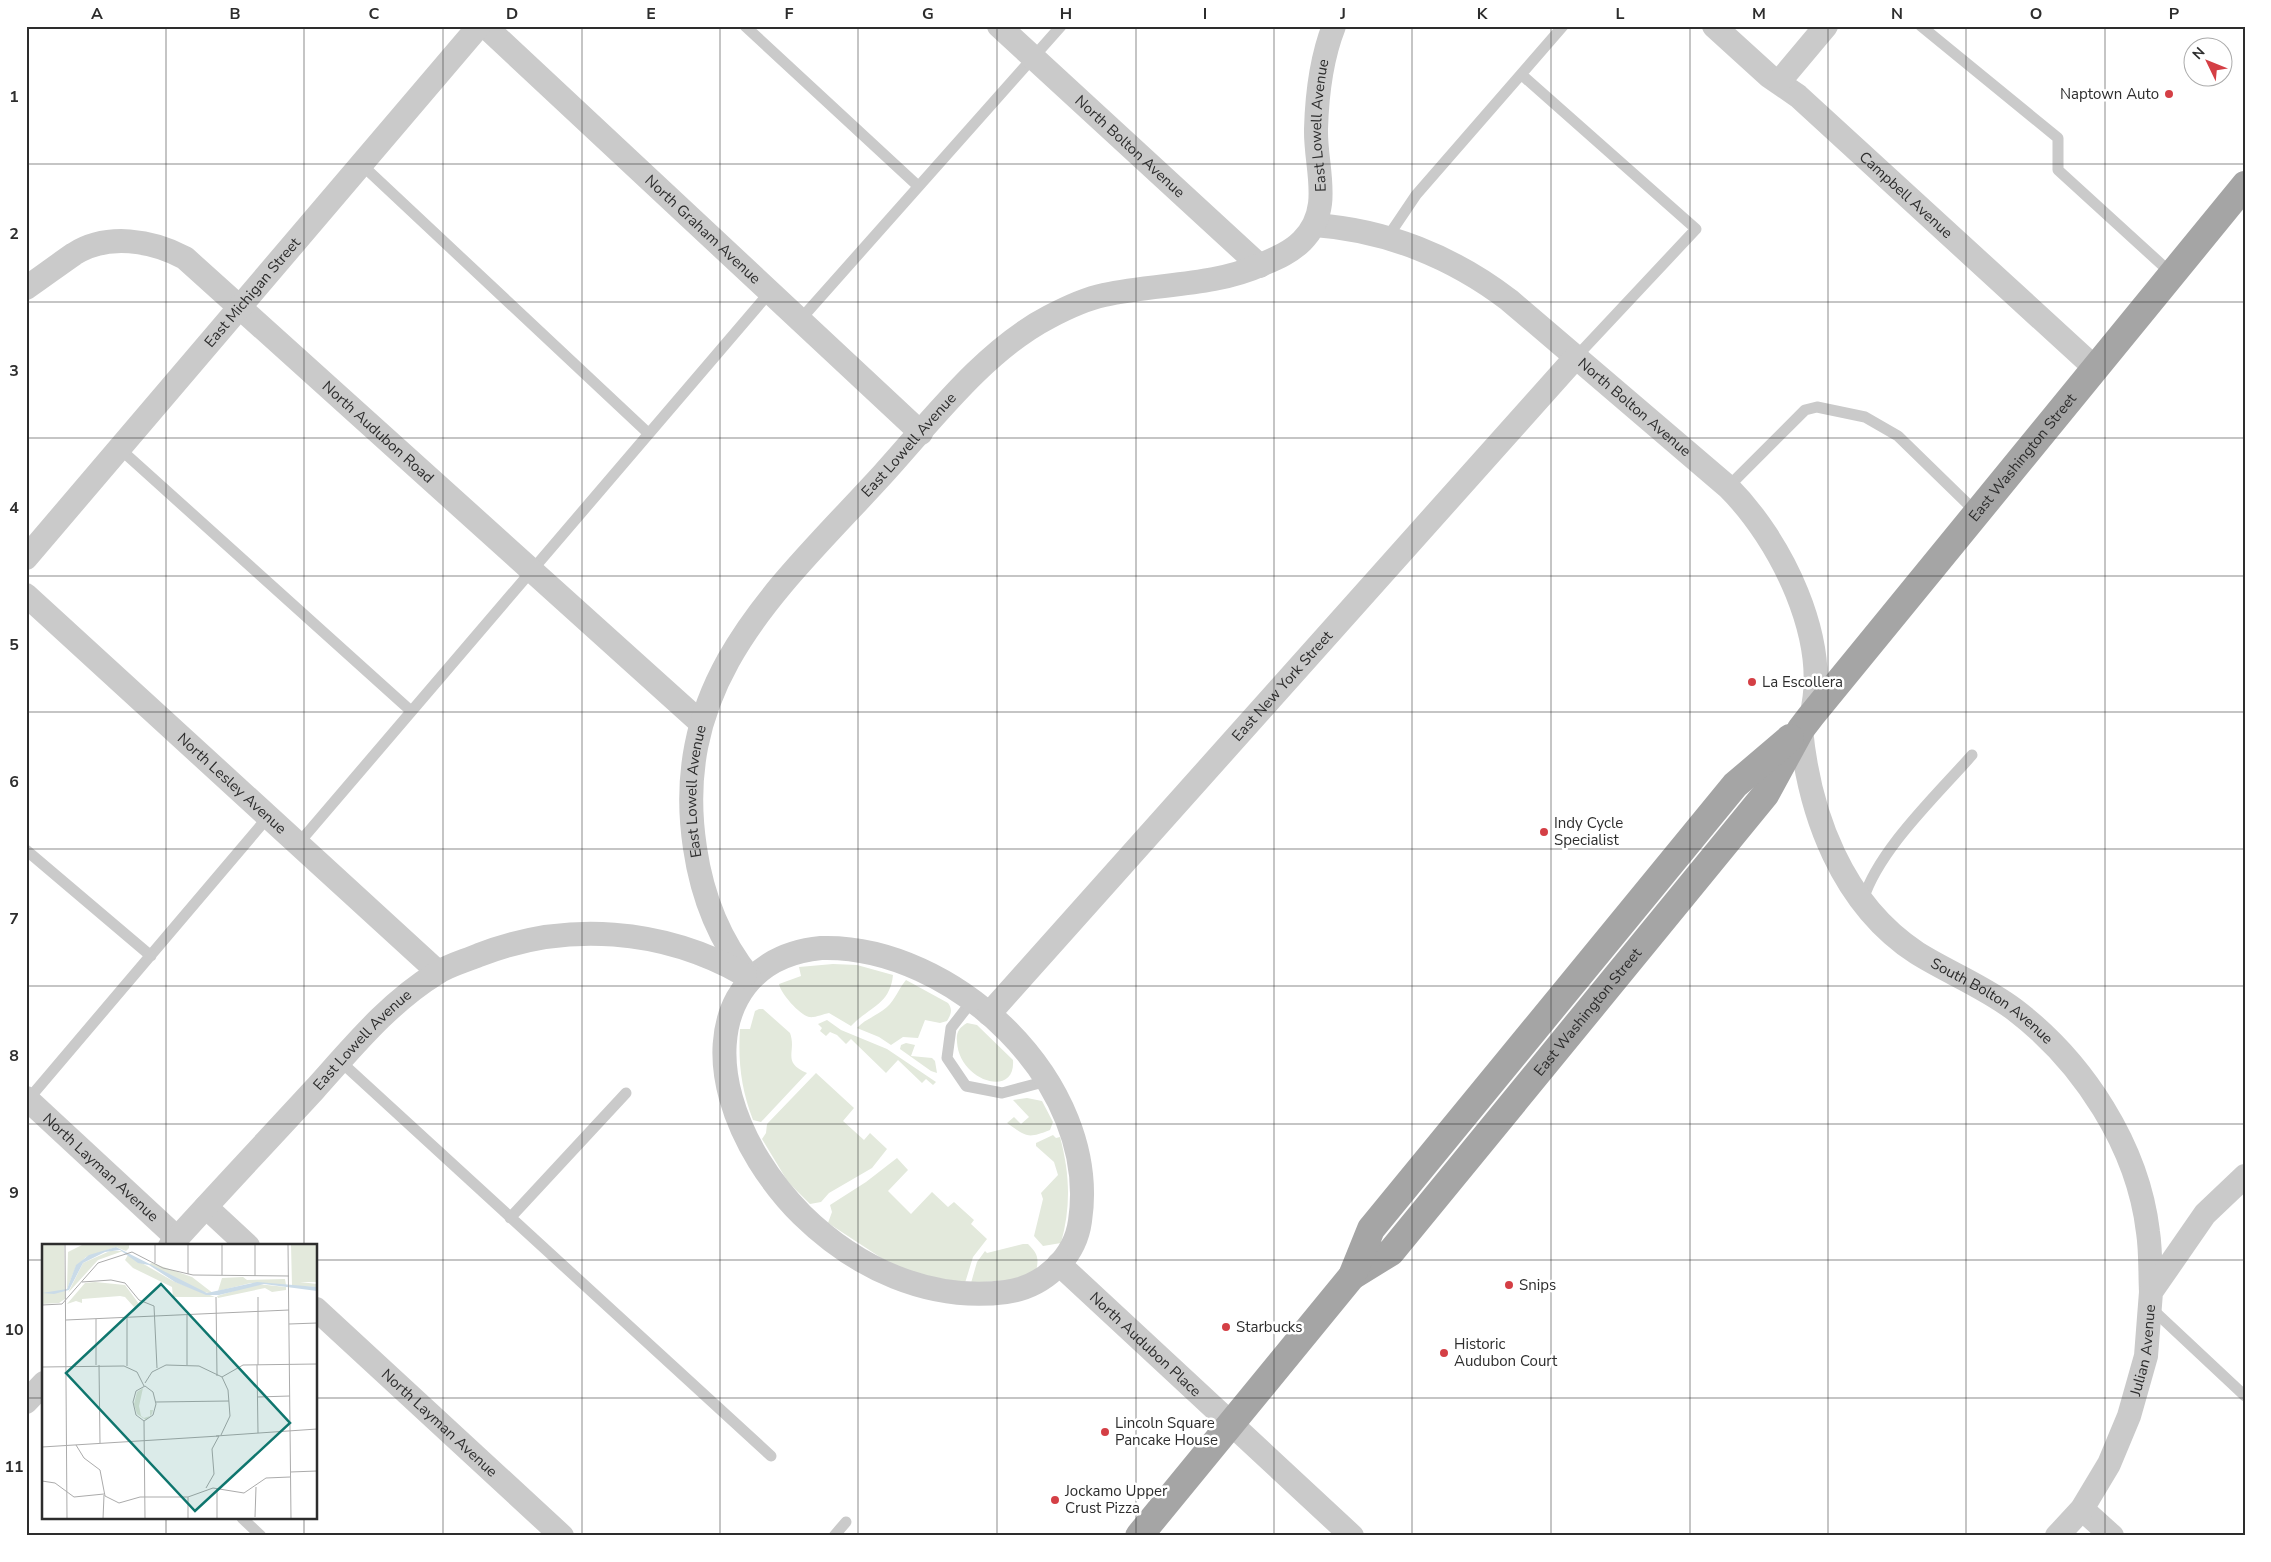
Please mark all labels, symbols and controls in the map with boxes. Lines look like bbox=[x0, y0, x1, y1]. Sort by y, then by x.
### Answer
text: A bbox=[91, 3, 103, 25]
text: B bbox=[229, 3, 241, 25]
text: C bbox=[369, 3, 380, 25]
text: D bbox=[506, 3, 518, 25]
text: E bbox=[646, 3, 656, 25]
text: F bbox=[785, 3, 794, 25]
text: G bbox=[922, 3, 934, 25]
text: H bbox=[1060, 3, 1072, 25]
text: I bbox=[1203, 3, 1207, 25]
text: J bbox=[1339, 3, 1346, 25]
text: K bbox=[1477, 3, 1489, 25]
text: L bbox=[1616, 3, 1625, 25]
text: M bbox=[1752, 3, 1766, 25]
text: N bbox=[1891, 3, 1903, 25]
text: O bbox=[2030, 3, 2042, 25]
text: P bbox=[2169, 3, 2179, 25]
north arrow bbox=[2184, 38, 2234, 88]
text: N bbox=[2188, 43, 2209, 64]
street label: East Lowell Avenue bbox=[1306, 57, 1334, 192]
place label: Naptown Auto bbox=[2060, 84, 2159, 104]
text: 1 bbox=[9, 86, 19, 108]
marker: Naptown Auto bbox=[2163, 88, 2175, 100]
street label: North Bolton Avenue bbox=[1071, 91, 1189, 202]
street label: Campbell Avenue bbox=[1855, 147, 1957, 243]
street label: North Graham Avenue bbox=[641, 170, 765, 288]
text: 2 bbox=[9, 223, 19, 245]
street label: East Michigan Street bbox=[200, 233, 305, 351]
street label: North Bolton Avenue bbox=[1574, 353, 1695, 461]
text: 3 bbox=[9, 360, 19, 382]
street label: North Audubon Road bbox=[318, 376, 438, 488]
street label: East Lowell Avenue bbox=[857, 388, 961, 501]
street label: East Washington Street bbox=[1964, 388, 2081, 526]
text: 4 bbox=[9, 497, 19, 519]
street label: East New York Street bbox=[1227, 626, 1337, 746]
text: 5 bbox=[9, 634, 19, 656]
place label: La Escollera bbox=[1762, 672, 1843, 692]
marker: La Escollera bbox=[1746, 676, 1758, 688]
street label: East Lowell Avenue bbox=[681, 723, 711, 859]
street label: North Lesley Avenue bbox=[173, 728, 291, 838]
text: 6 bbox=[9, 771, 19, 793]
place label: Indy Cycle Specialist bbox=[1554, 813, 1623, 850]
marker: Indy Cycle Specialist bbox=[1538, 826, 1550, 838]
text: 7 bbox=[9, 908, 19, 930]
street label: East Washington Street bbox=[1529, 943, 1646, 1080]
street label: South Bolton Avenue bbox=[1927, 953, 2058, 1048]
street label: East Lowell Avenue bbox=[309, 985, 416, 1095]
text: 8 bbox=[9, 1045, 19, 1067]
street label: North Layman Avenue bbox=[39, 1109, 163, 1226]
text: 9 bbox=[9, 1182, 19, 1204]
inset map bbox=[42, 1244, 318, 1520]
place label: Snips bbox=[1519, 1275, 1556, 1295]
marker: Snips bbox=[1503, 1279, 1515, 1291]
street label: North Audubon Place bbox=[1085, 1287, 1206, 1401]
street label: Julian Avenue bbox=[2125, 1304, 2160, 1399]
place label: Starbucks bbox=[1236, 1317, 1302, 1337]
text: 10 bbox=[4, 1319, 24, 1341]
marker: Starbucks bbox=[1220, 1321, 1232, 1333]
place label: Historic Audubon Court bbox=[1454, 1334, 1558, 1371]
marker: Historic Audubon Court bbox=[1438, 1347, 1450, 1359]
street label: North Layman Avenue bbox=[377, 1364, 502, 1481]
place label: Lincoln Square Pancake House bbox=[1115, 1413, 1218, 1450]
marker: Lincoln Square Pancake House bbox=[1099, 1426, 1111, 1438]
text: 11 bbox=[4, 1456, 24, 1478]
place label: Jockamo Upper Crust Pizza bbox=[1064, 1481, 1168, 1518]
marker: Jockamo Upper Crust Pizza bbox=[1049, 1494, 1061, 1506]

